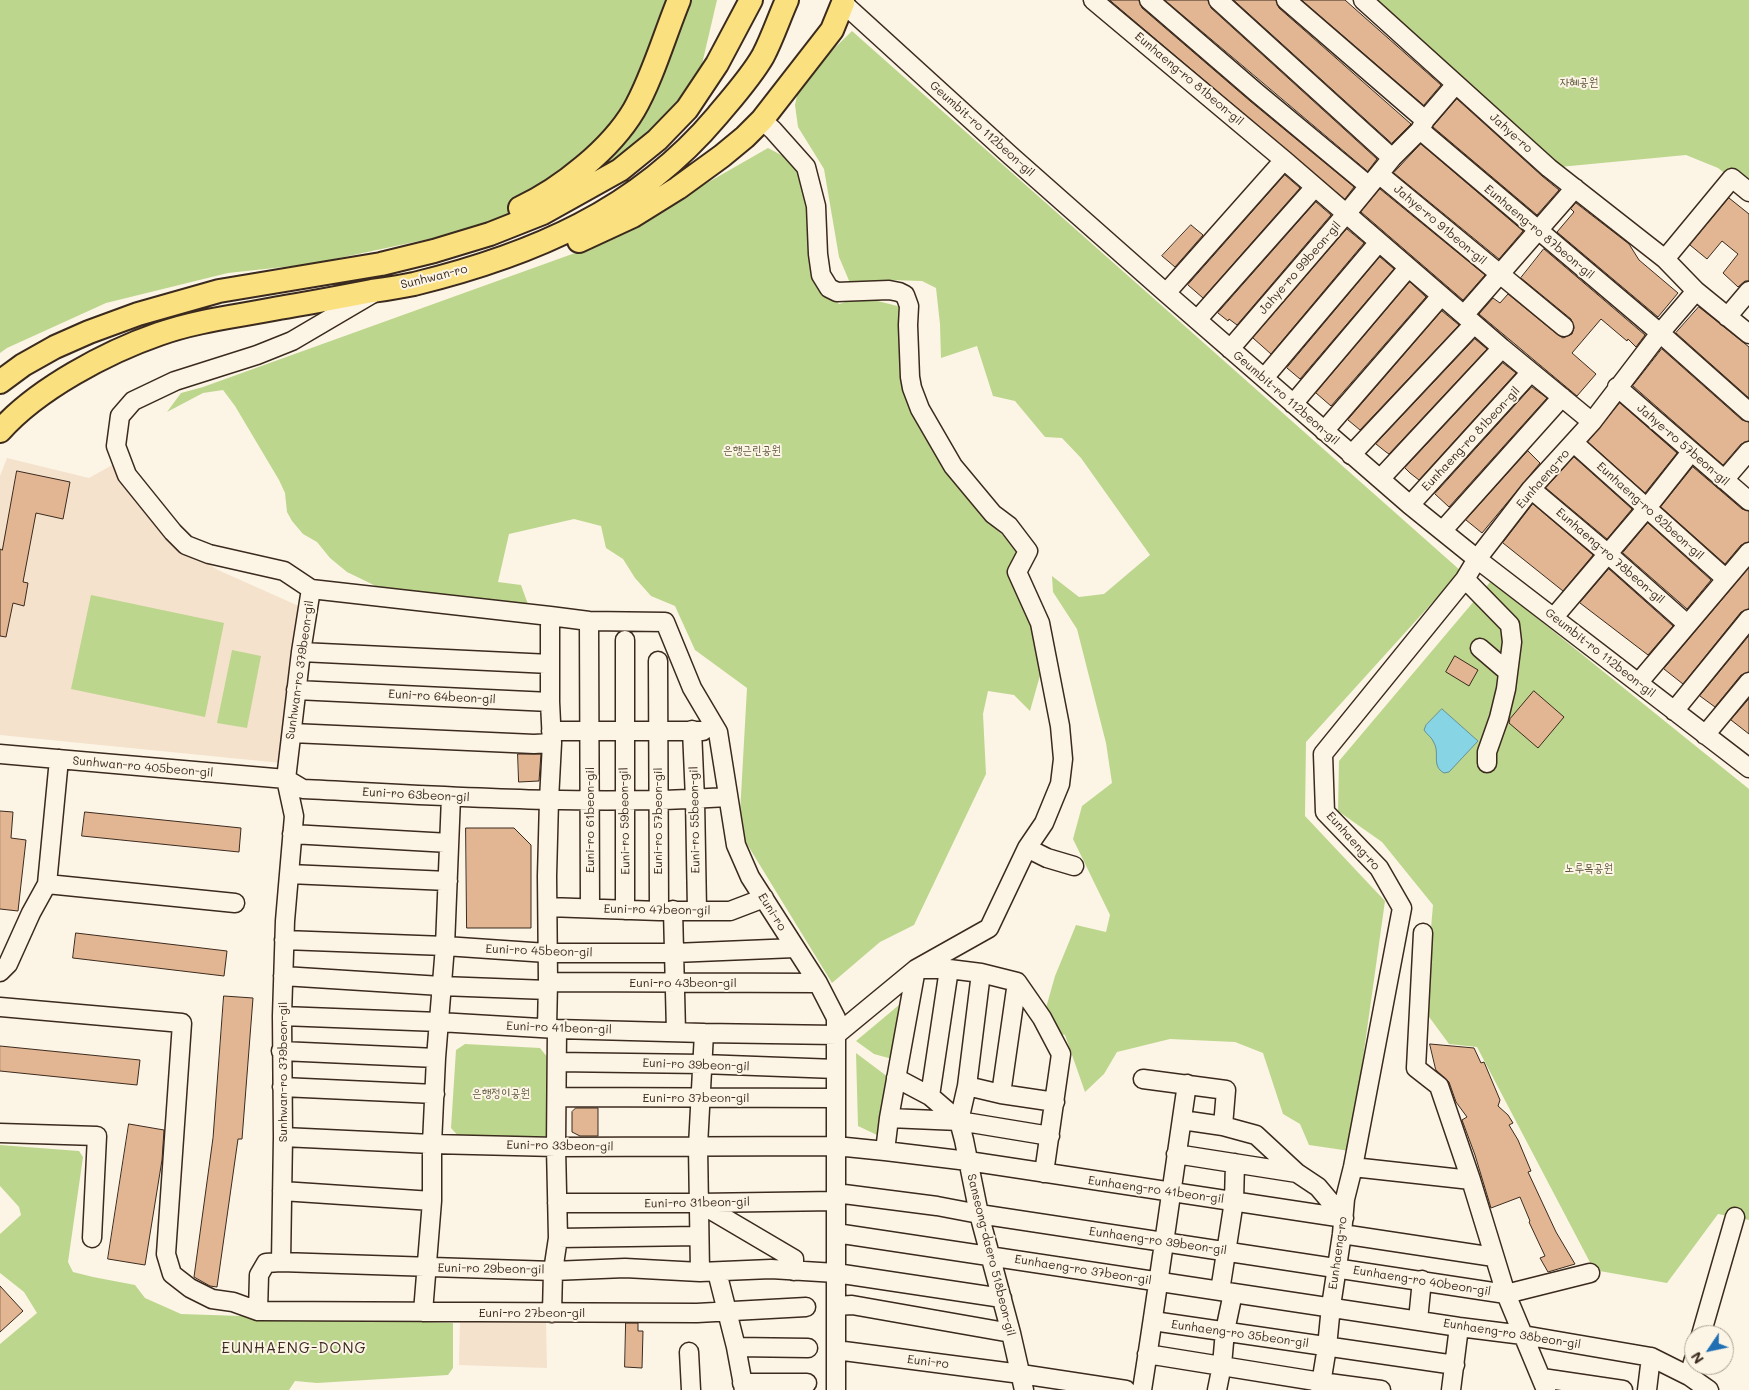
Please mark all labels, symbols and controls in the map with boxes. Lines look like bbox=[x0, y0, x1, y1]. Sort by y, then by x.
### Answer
street label: Eunhaeng-ro 81beon-gil bbox=[1132, 29, 1246, 129]
park label: 자혜공원 bbox=[1560, 75, 1598, 89]
street label: Geumbit-ro 112beon-gil bbox=[927, 78, 1037, 180]
street label: Jahye-ro bbox=[1487, 110, 1535, 156]
street label: Jahye-ro 91beon-gil bbox=[1391, 182, 1489, 268]
street label: Eunhaeng-ro 87beon-gil bbox=[1481, 182, 1597, 282]
street label: Jahye-ro 99beon-gil bbox=[1256, 219, 1344, 317]
street label: Sunhwan-ro bbox=[399, 262, 469, 292]
street label: Geumbit-ro 112beon-gil bbox=[1230, 348, 1342, 448]
street label: Eunhaeng-ro 81beon-gil bbox=[1419, 384, 1523, 494]
street label: Jahye-ro 57beon-gil bbox=[1634, 401, 1732, 489]
park label: 은행근린공원 bbox=[723, 443, 781, 457]
street label: Eunhaeng-ro bbox=[1513, 447, 1573, 511]
street label: Eunhaeng-ro 82beon-gil bbox=[1594, 459, 1706, 563]
street label: Eunhaeng-ro 78beon-gil bbox=[1553, 505, 1667, 607]
street label: Sunhwan-ro 379beon-gil bbox=[283, 599, 317, 741]
street label: Geumbit-ro 112beon-gil bbox=[1542, 605, 1658, 701]
street label: Euni-ro 64beon-gil bbox=[388, 687, 496, 707]
street label: Sunhwan-ro 405beon-gil bbox=[72, 754, 214, 780]
street label: Euni-ro 55beon-gil bbox=[687, 766, 703, 874]
street label: Euni-ro 61beon-gil bbox=[583, 767, 597, 873]
street label: Euni-ro 59beon-gil bbox=[617, 767, 633, 875]
street label: Euni-ro 57beon-gil bbox=[651, 767, 665, 875]
street label: Euni-ro 63beon-gil bbox=[362, 785, 470, 805]
street label: Eunhaeng-ro bbox=[1323, 809, 1383, 873]
park label: 노루목공원 bbox=[1565, 861, 1613, 875]
street label: Euni-ro bbox=[755, 890, 789, 934]
street label: Euni-ro 47beon-gil bbox=[603, 902, 711, 918]
street label: Euni-ro 45beon-gil bbox=[485, 942, 593, 960]
street label: Euni-ro 43beon-gil bbox=[629, 976, 737, 990]
street label: Sunhwan-ro 379beon-gil bbox=[276, 1002, 290, 1142]
street label: Euni-ro 41beon-gil bbox=[506, 1019, 612, 1037]
street label: Euni-ro 39beon-gil bbox=[642, 1056, 750, 1074]
park label: 은행정이공원 bbox=[472, 1086, 530, 1100]
street label: Euni-ro 37beon-gil bbox=[642, 1091, 750, 1105]
street label: Euni-ro 33beon-gil bbox=[506, 1138, 614, 1154]
street label: Sanseong-daero 518beon-gil bbox=[964, 1172, 1018, 1338]
street label: Eunhaeng-ro 41beon-gil bbox=[1087, 1173, 1225, 1207]
street label: Euni-ro 31beon-gil bbox=[644, 1195, 750, 1211]
street label: Eunhaeng-ro bbox=[1326, 1216, 1350, 1290]
street label: Eunhaeng-ro 39beon-gil bbox=[1088, 1224, 1228, 1258]
street label: Eunhaeng-ro 37beon-gil bbox=[1013, 1252, 1153, 1288]
street label: Euni-ro 29beon-gil bbox=[437, 1261, 545, 1277]
street label: Eunhaeng-ro 40beon-gil bbox=[1352, 1263, 1492, 1299]
street label: Euni-ro 27beon-gil bbox=[479, 1306, 585, 1320]
street label: Eunhaeng-ro 38beon-gil bbox=[1442, 1316, 1582, 1352]
street label: Eunhaeng-ro 35beon-gil bbox=[1170, 1317, 1310, 1351]
north arrow bbox=[1684, 1325, 1734, 1375]
district label: EUNHAENG-DONG bbox=[220, 1339, 368, 1357]
text: N bbox=[1686, 1348, 1708, 1368]
street label: Euni-ro bbox=[906, 1352, 950, 1372]

